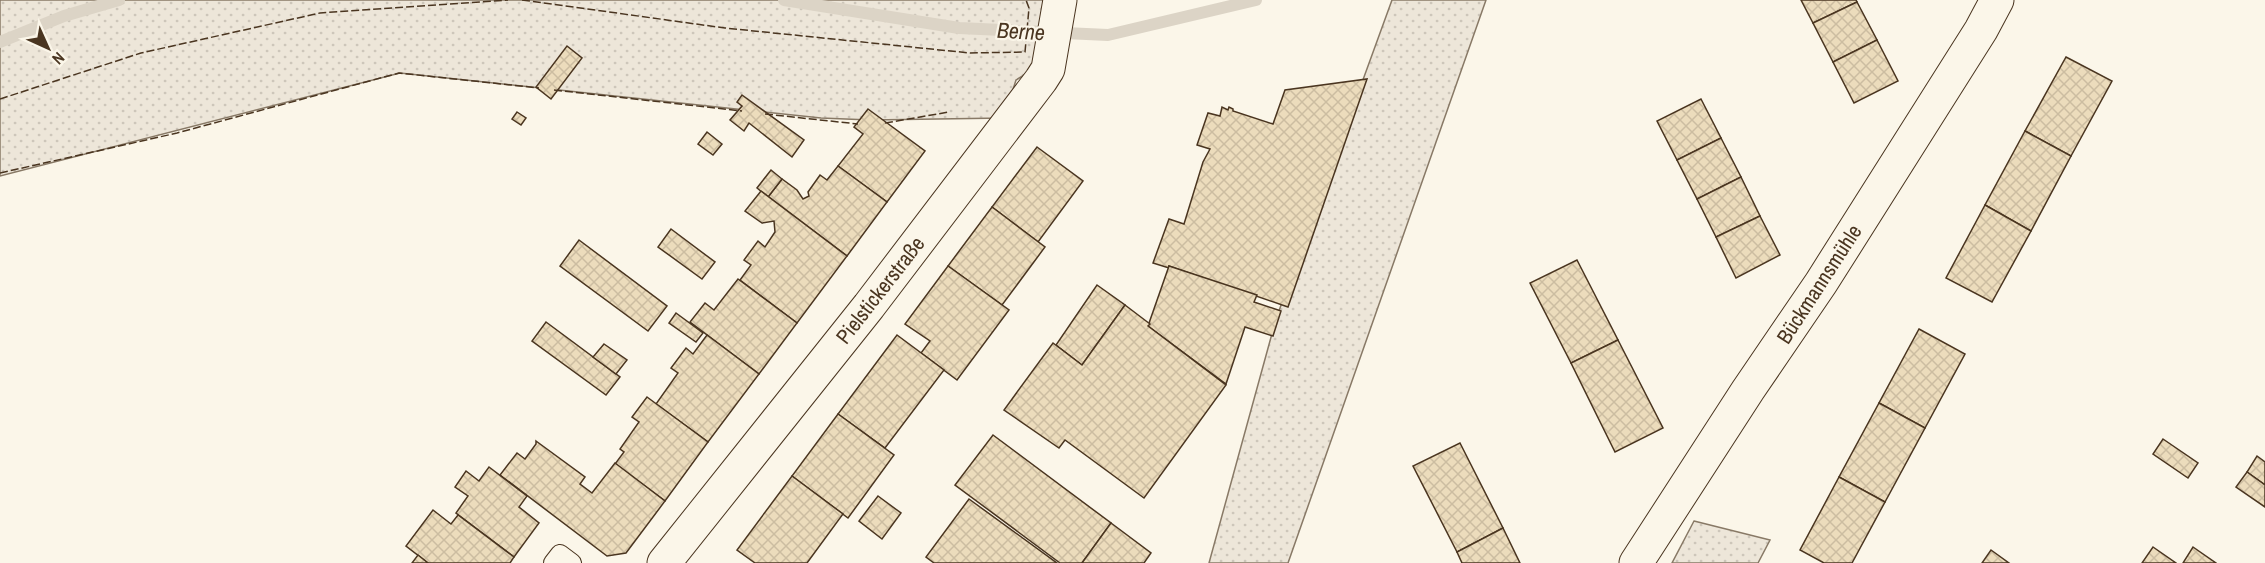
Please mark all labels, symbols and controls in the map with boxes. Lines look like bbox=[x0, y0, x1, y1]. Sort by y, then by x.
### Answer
water label: Berne bbox=[996, 15, 1046, 47]
north arrow bbox=[18, 18, 78, 78]
text: N bbox=[47, 47, 70, 70]
street label: Bückmannsmühle bbox=[1770, 219, 1868, 349]
street label: Pielstickerstraße bbox=[829, 230, 931, 350]

